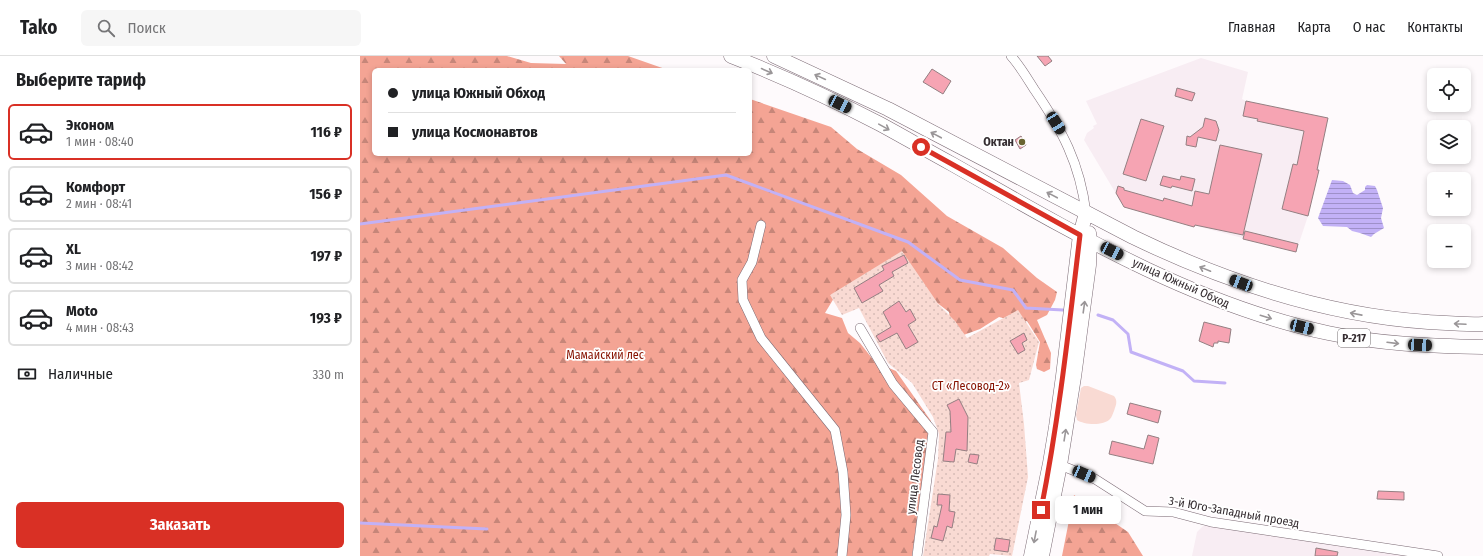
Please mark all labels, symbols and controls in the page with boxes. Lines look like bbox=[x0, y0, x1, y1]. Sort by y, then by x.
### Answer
search box bbox=[81, 10, 361, 46]
text: Tako bbox=[20, 16, 57, 39]
icon: search bbox=[95, 17, 117, 39]
text: Поиск bbox=[127, 19, 166, 37]
text: Главная bbox=[1228, 19, 1275, 36]
text: Карта bbox=[1297, 19, 1331, 36]
text: О нас bbox=[1353, 19, 1385, 36]
text: Контакты bbox=[1407, 19, 1463, 36]
one-way arrow bbox=[761, 68, 773, 75]
map controls bbox=[1427, 68, 1471, 268]
button: locate bbox=[1427, 68, 1471, 112]
text: Выберите тариф bbox=[16, 69, 146, 91]
one-way arrow bbox=[815, 73, 827, 80]
text: улица Южный Обход bbox=[412, 84, 545, 102]
car bbox=[827, 93, 853, 115]
car bbox=[1045, 110, 1067, 136]
icon: car bbox=[18, 114, 54, 150]
text: Эконом bbox=[66, 116, 114, 134]
button: layers bbox=[1427, 120, 1471, 164]
text: 116 ₽ bbox=[310, 123, 342, 141]
text: улица Космонавтов bbox=[412, 123, 538, 141]
one-way arrow bbox=[878, 123, 890, 131]
one-way arrow bbox=[931, 130, 943, 138]
text: 1 мин · 08:40 bbox=[66, 134, 134, 149]
place label: Октан bbox=[983, 135, 1014, 149]
marker: Октан bbox=[1017, 137, 1027, 147]
route start bbox=[912, 138, 930, 156]
button: + bbox=[1427, 172, 1471, 216]
icon: car bbox=[18, 176, 54, 212]
text: Комфорт bbox=[66, 178, 125, 196]
text: 156 ₽ bbox=[309, 185, 342, 203]
one-way arrow bbox=[1046, 191, 1058, 198]
text: 2 мин · 08:41 bbox=[66, 196, 132, 211]
button: − bbox=[1427, 224, 1471, 268]
icon: car bbox=[18, 238, 54, 274]
text: XL bbox=[66, 240, 81, 258]
car bbox=[1099, 240, 1125, 262]
text: 197 ₽ bbox=[310, 247, 342, 265]
street label: улица Южный Обход bbox=[1130, 255, 1232, 311]
text: 3 мин · 08:42 bbox=[66, 258, 133, 273]
one-way arrow bbox=[1200, 265, 1212, 272]
car bbox=[1228, 273, 1254, 293]
icon: car bbox=[18, 300, 54, 336]
one-way arrow bbox=[1080, 300, 1088, 313]
text: Moto bbox=[66, 302, 98, 320]
text: 193 ₽ bbox=[310, 309, 342, 327]
one-way arrow bbox=[1350, 310, 1363, 318]
one-way arrow bbox=[1259, 313, 1271, 321]
car bbox=[1289, 318, 1315, 336]
text: 4 мин · 08:43 bbox=[66, 320, 134, 335]
one-way arrow bbox=[1454, 320, 1467, 327]
road number: Р-217 bbox=[1338, 329, 1370, 347]
car bbox=[1408, 338, 1432, 352]
one-way arrow bbox=[1386, 339, 1399, 347]
park label: Мамайский лес bbox=[566, 348, 644, 362]
icon: cash bbox=[16, 363, 38, 385]
text: Наличные bbox=[48, 365, 113, 383]
text: 330 m bbox=[312, 367, 344, 382]
park label: СТ «Лесовод-2» bbox=[932, 379, 1010, 393]
one-way arrow bbox=[1062, 429, 1070, 442]
street label: улица Лесовод bbox=[903, 439, 927, 515]
car bbox=[1071, 464, 1097, 484]
street label: 3-й Юго-Западный проезд bbox=[1168, 494, 1300, 530]
callout: 1 мин bbox=[1055, 496, 1121, 524]
route end bbox=[1032, 501, 1050, 519]
button: Заказать bbox=[16, 502, 344, 548]
text: 1 мин bbox=[1073, 502, 1103, 517]
one-way arrow bbox=[1031, 530, 1039, 543]

